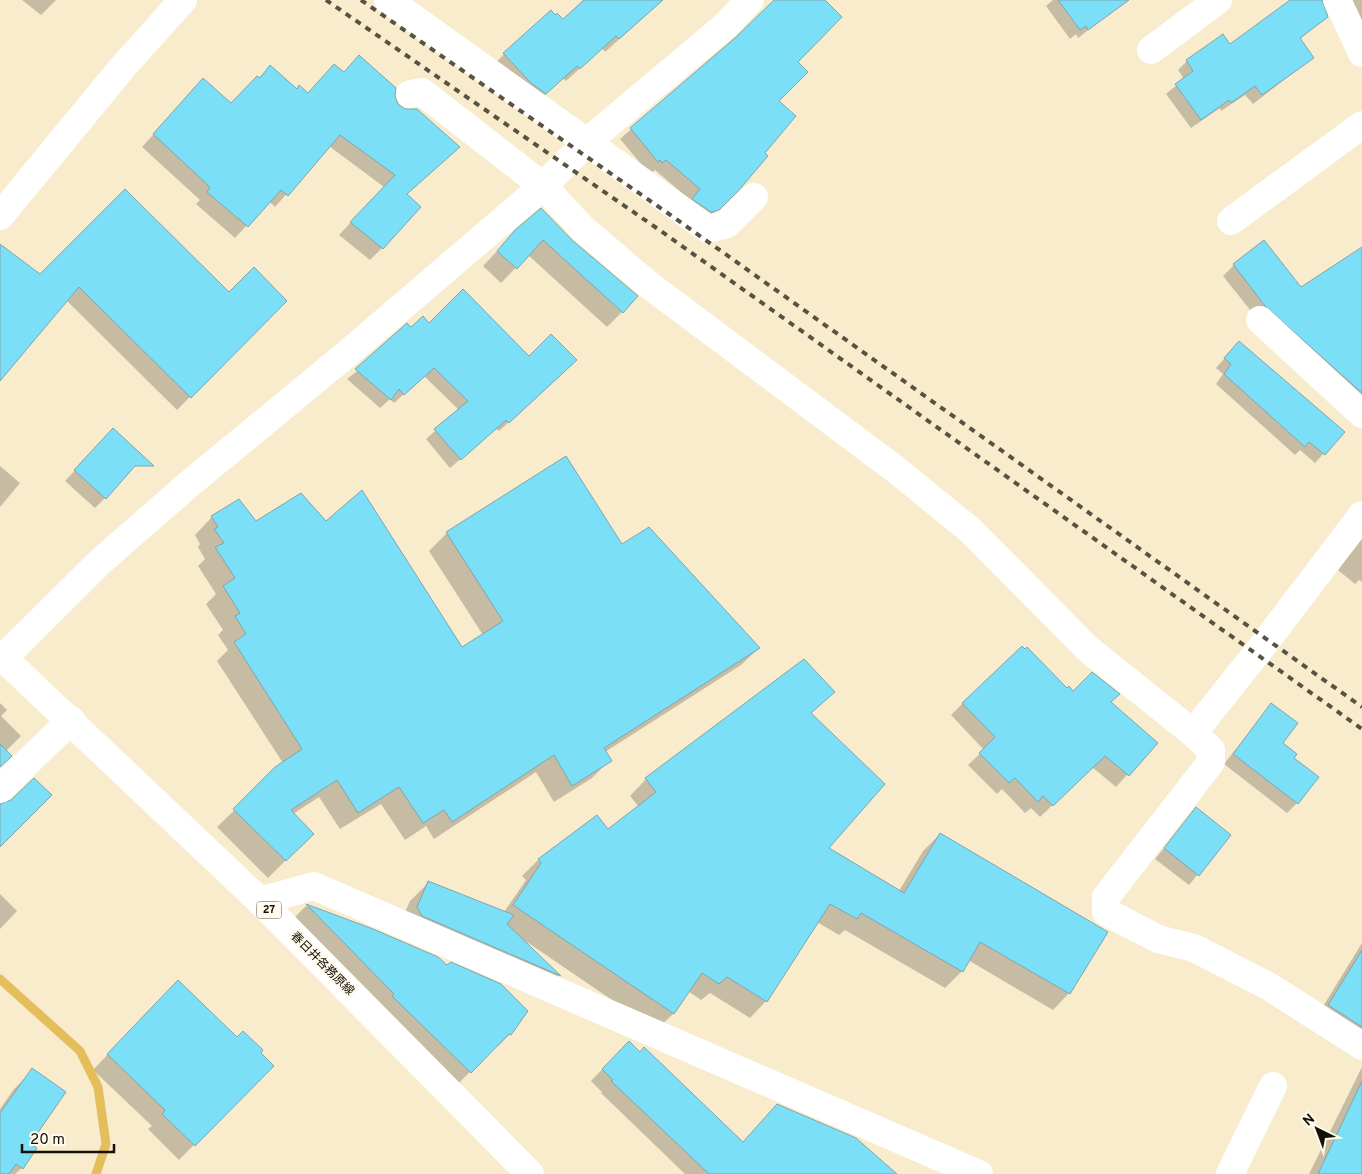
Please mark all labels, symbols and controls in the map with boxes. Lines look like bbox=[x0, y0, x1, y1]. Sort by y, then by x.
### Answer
road number: 27 bbox=[256, 902, 282, 918]
street label: 春日井各務原線 bbox=[287, 929, 357, 999]
north arrow bbox=[1292, 1104, 1342, 1154]
text: N bbox=[1300, 1111, 1319, 1130]
scale bar bbox=[22, 1122, 115, 1154]
text: 20 m bbox=[30, 1131, 65, 1150]

